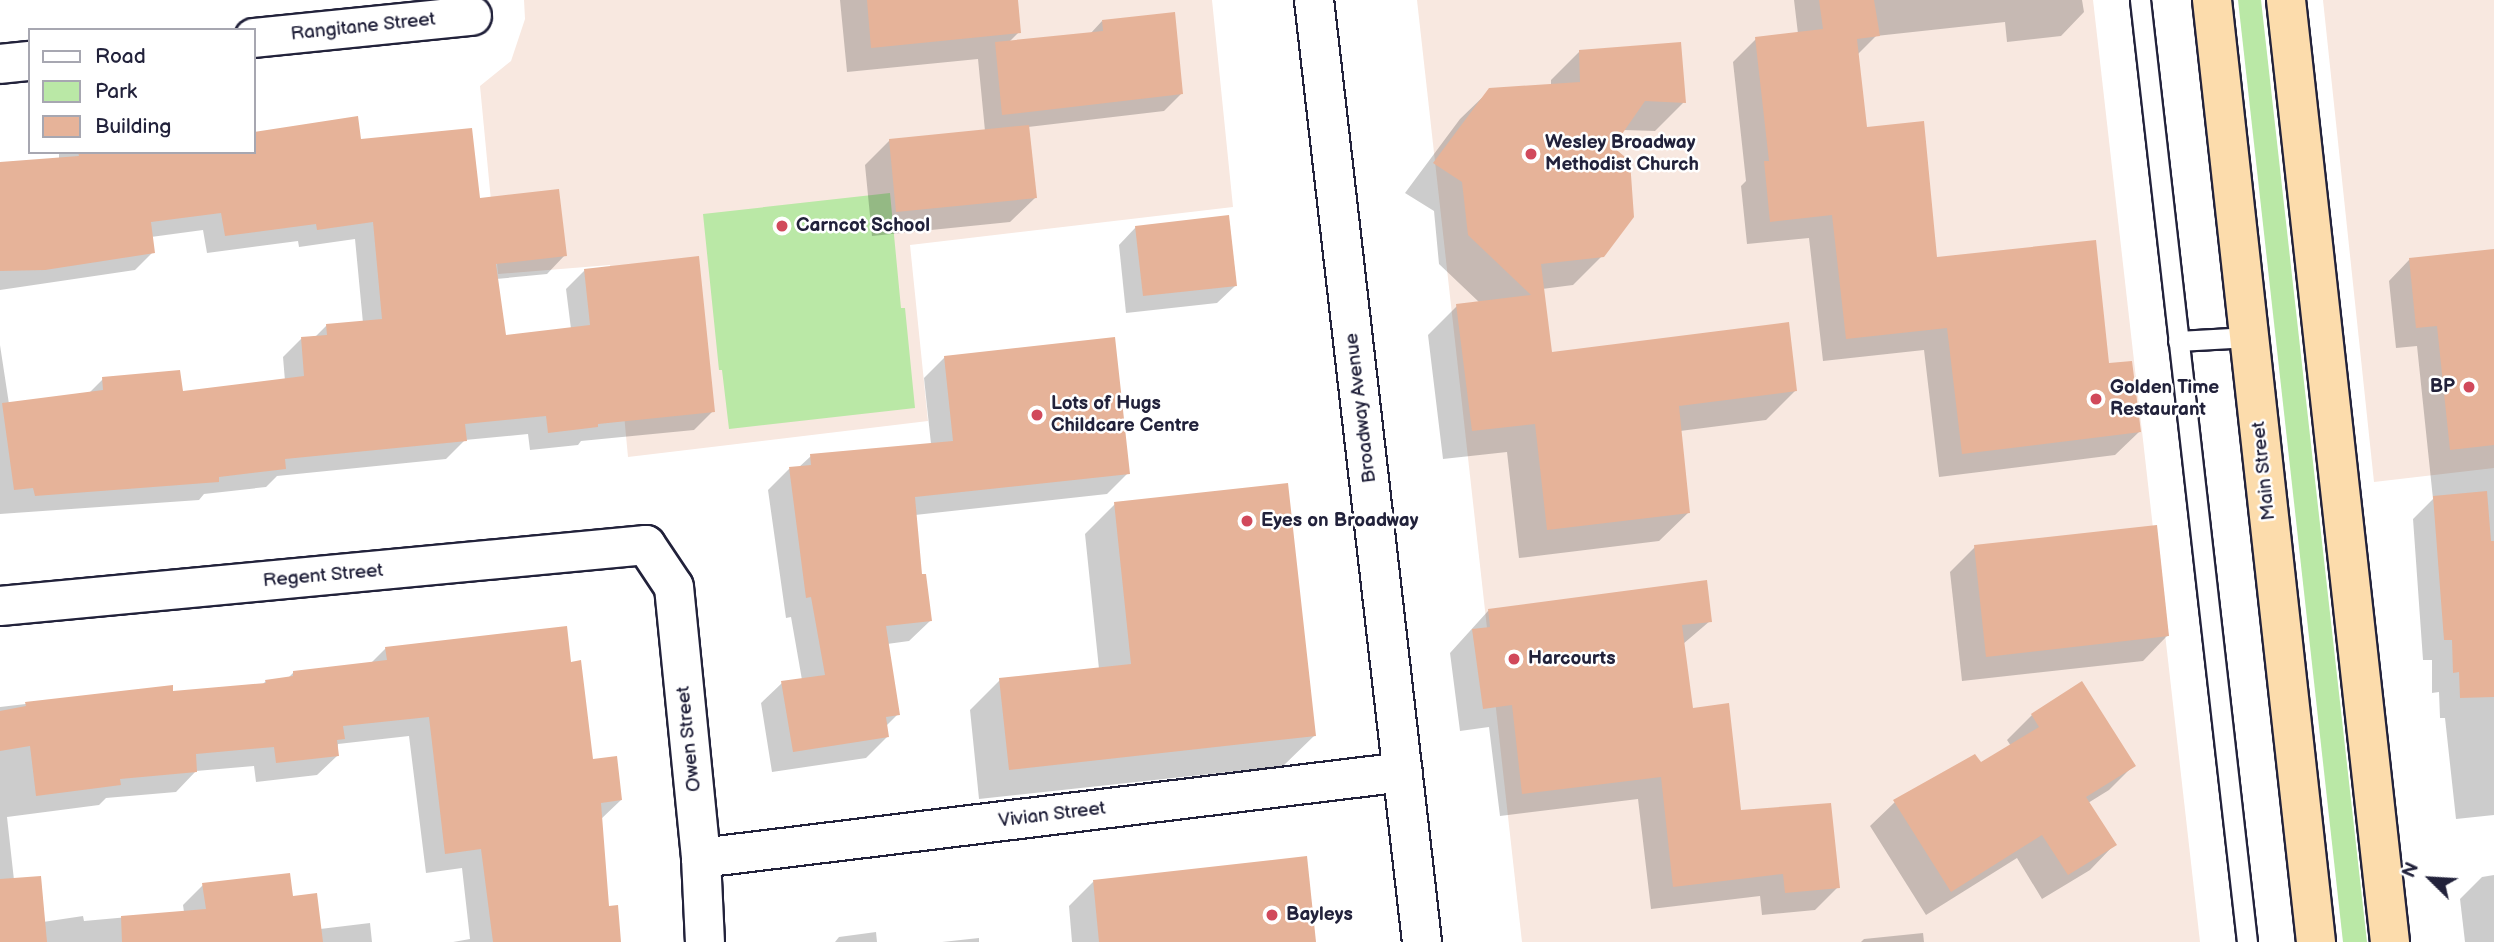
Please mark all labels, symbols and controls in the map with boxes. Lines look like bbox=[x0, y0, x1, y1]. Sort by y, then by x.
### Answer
street label: Rangitane Street bbox=[289, 8, 437, 46]
legend bbox=[28, 28, 256, 154]
text: Road bbox=[95, 44, 146, 69]
text: Park bbox=[95, 79, 137, 104]
text: Building bbox=[95, 114, 171, 139]
place label: Wesley Broadway Methodist Church bbox=[1545, 132, 1699, 176]
marker: Wesley Broadway Methodist Church bbox=[1523, 146, 1539, 162]
place label: Carncot School bbox=[796, 215, 930, 237]
marker: Carncot School bbox=[774, 218, 790, 234]
street label: Broadway Avenue bbox=[1340, 331, 1382, 485]
place label: BP bbox=[2430, 376, 2455, 398]
place label: Golden Time Restaurant bbox=[2110, 377, 2219, 421]
marker: BP bbox=[2461, 379, 2477, 395]
marker: Golden Time Restaurant bbox=[2088, 391, 2104, 407]
place label: Lots of Hugs Childcare Centre bbox=[1051, 393, 1199, 437]
marker: Lots of Hugs Childcare Centre bbox=[1029, 407, 1045, 423]
street label: Main Street bbox=[2247, 420, 2281, 522]
place label: Eyes on Broadway bbox=[1261, 510, 1418, 532]
marker: Eyes on Broadway bbox=[1239, 513, 1255, 529]
street label: Regent Street bbox=[262, 559, 384, 593]
place label: Harcourts bbox=[1528, 648, 1616, 670]
marker: Harcourts bbox=[1506, 651, 1522, 667]
street label: Owen Street bbox=[672, 685, 706, 793]
street label: Vivian Street bbox=[997, 797, 1107, 833]
north arrow bbox=[2396, 844, 2466, 914]
text: N bbox=[2398, 859, 2425, 881]
place label: Bayleys bbox=[1286, 904, 1353, 926]
marker: Bayleys bbox=[1264, 907, 1280, 923]

